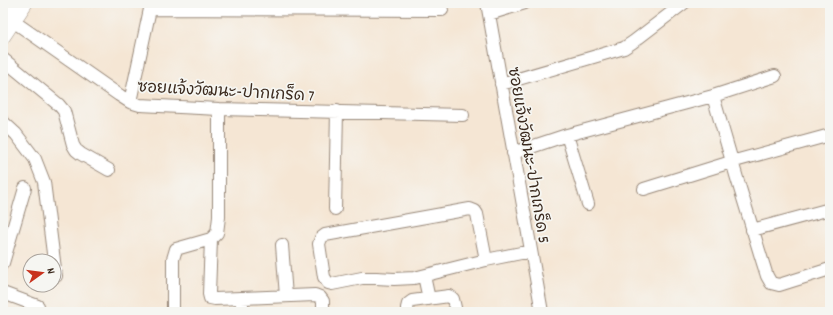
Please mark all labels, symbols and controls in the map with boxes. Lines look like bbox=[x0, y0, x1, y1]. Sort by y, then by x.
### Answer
street label: ซอยแจ้งวัฒนะ-ปากเกร็ด 5 bbox=[501, 65, 556, 245]
street label: ซอยแจ้งวัฒนะ-ปากเกร็ด 7 bbox=[137, 74, 315, 109]
north arrow bbox=[22, 253, 62, 293]
text: N bbox=[41, 266, 58, 276]

